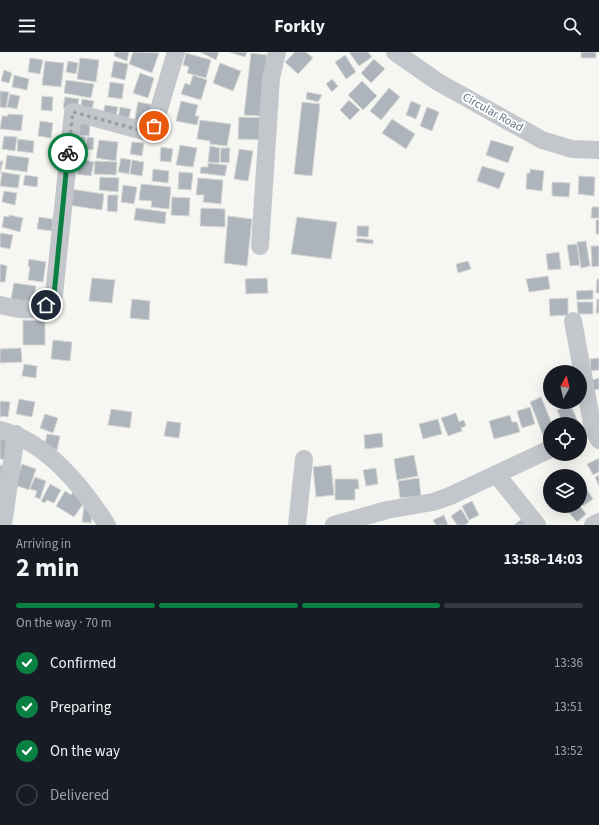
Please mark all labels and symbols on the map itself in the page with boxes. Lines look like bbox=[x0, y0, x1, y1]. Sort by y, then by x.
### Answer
street label: Circular Road bbox=[459, 89, 526, 136]
pin bbox=[137, 109, 171, 143]
courier bbox=[48, 133, 88, 173]
pin bbox=[29, 288, 63, 322]
north arrow bbox=[543, 365, 587, 409]

